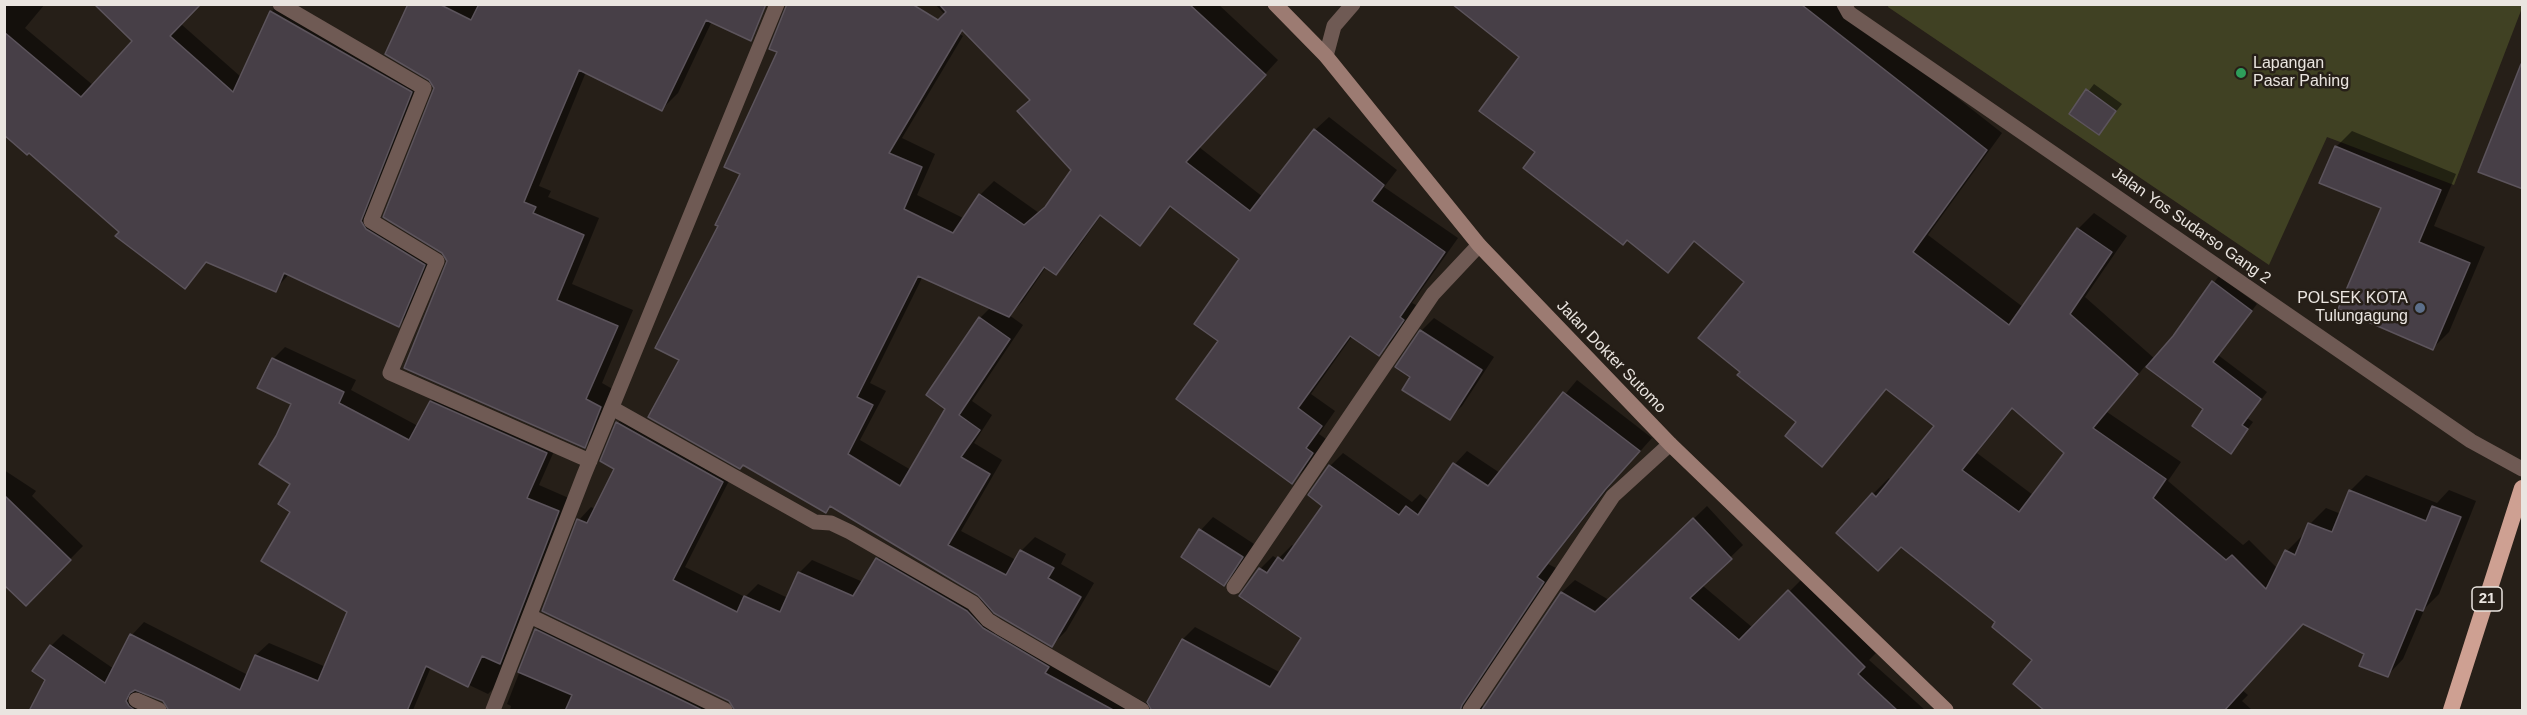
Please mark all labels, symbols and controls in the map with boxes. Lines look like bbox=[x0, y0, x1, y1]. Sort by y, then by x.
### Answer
place label: Lapangan Pasar Pahing bbox=[2253, 54, 2349, 92]
marker: Lapangan Pasar Pahing bbox=[2234, 66, 2248, 80]
street label: Jalan Yos Sudarso Gang 2 bbox=[2108, 164, 2274, 288]
place label: POLSEK KOTA Tulungagung bbox=[2297, 289, 2408, 327]
street label: Jalan Dokter Sutomo bbox=[1552, 297, 1670, 417]
marker: POLSEK KOTA Tulungagung bbox=[2413, 301, 2427, 315]
road number: 21 bbox=[2472, 587, 2502, 611]

